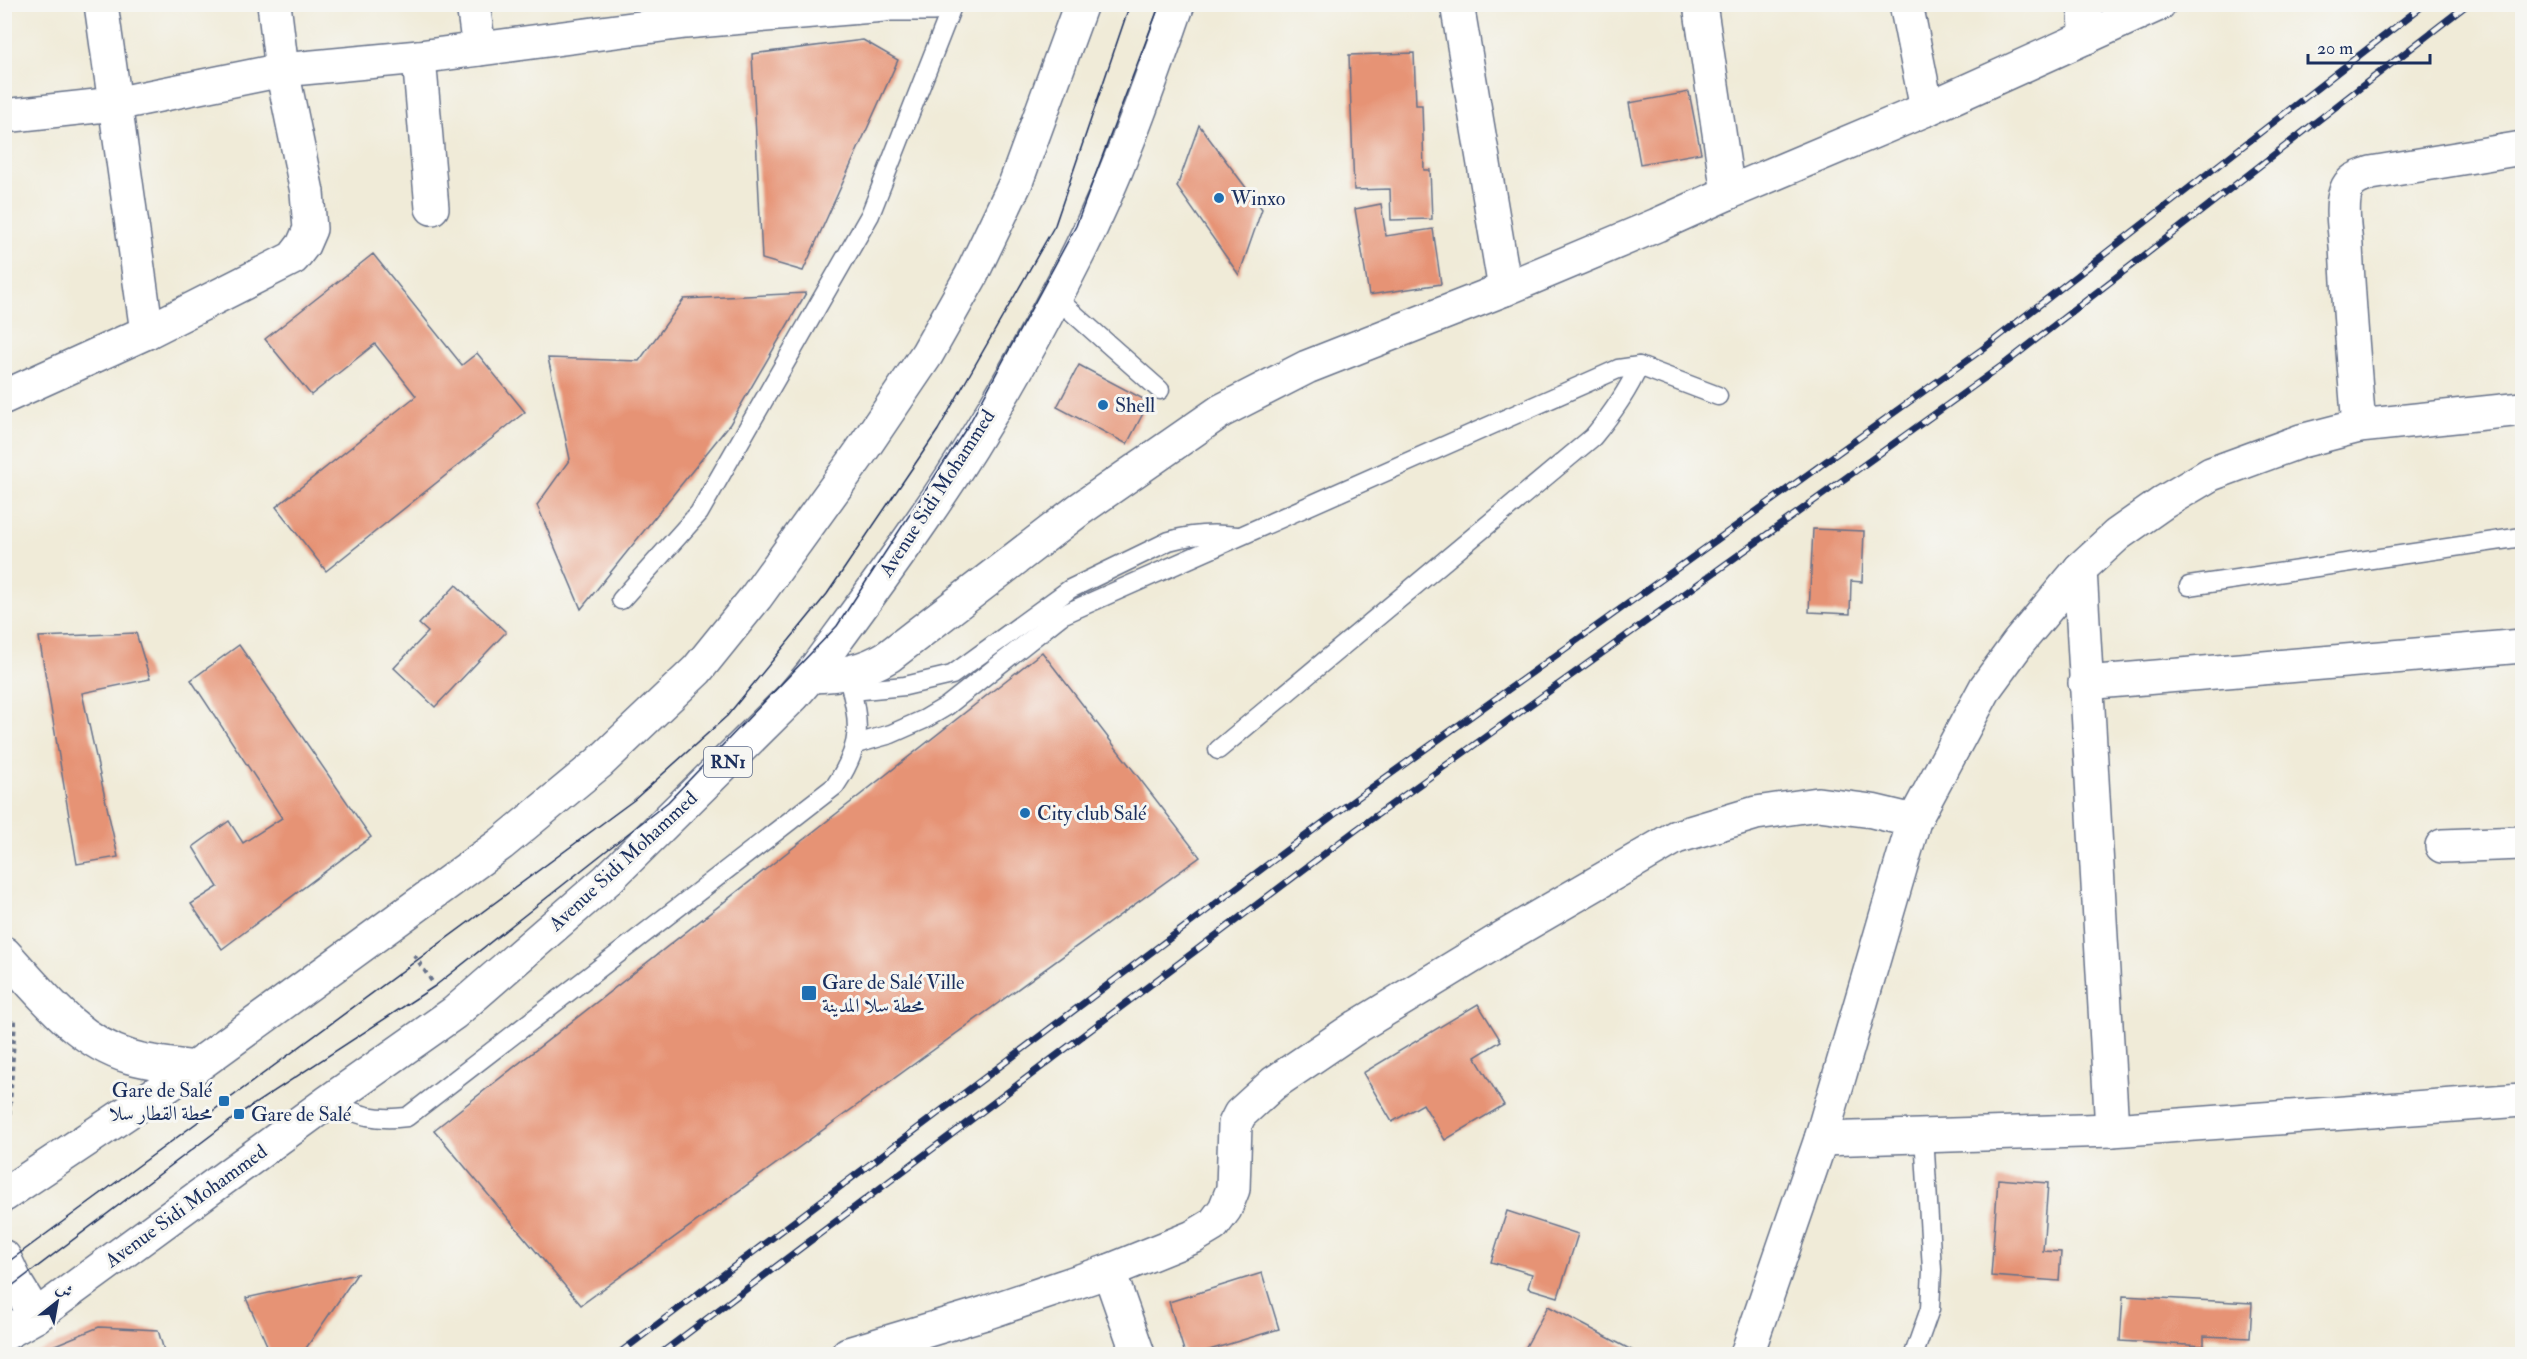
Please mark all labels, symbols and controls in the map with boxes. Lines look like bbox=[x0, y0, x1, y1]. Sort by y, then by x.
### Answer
scale bar bbox=[2308, 27, 2430, 65]
text: 20 m bbox=[2317, 37, 2353, 60]
place label: Winxo bbox=[1230, 186, 1285, 211]
marker: Winxo bbox=[1212, 191, 1226, 205]
place label: Shell bbox=[1115, 393, 1155, 418]
marker: Shell bbox=[1096, 398, 1110, 412]
street label: Avenue Sidi Mohammed bbox=[873, 405, 1000, 582]
road number: RN1 bbox=[704, 747, 752, 777]
street label: Avenue Sidi Mohammed bbox=[543, 786, 703, 937]
place label: City club Salé bbox=[1037, 801, 1147, 826]
marker: City club Salé bbox=[1018, 806, 1032, 820]
place label: Gare de Salé Ville محطة سلا المدينة bbox=[822, 970, 964, 1018]
marker: Gare de Salé Ville محطة سلا المدينة bbox=[800, 984, 818, 1002]
place label: Gare de Salé محطة القطار سلا bbox=[109, 1078, 213, 1126]
marker: Gare de Salé محطة القطار سلا bbox=[217, 1094, 231, 1108]
place label: Gare de Salé bbox=[251, 1102, 352, 1127]
marker: Gare de Salé bbox=[232, 1107, 246, 1121]
street label: Avenue Sidi Mohammed bbox=[99, 1139, 272, 1274]
north arrow bbox=[27, 1272, 87, 1332]
text: ش bbox=[52, 1277, 76, 1303]

